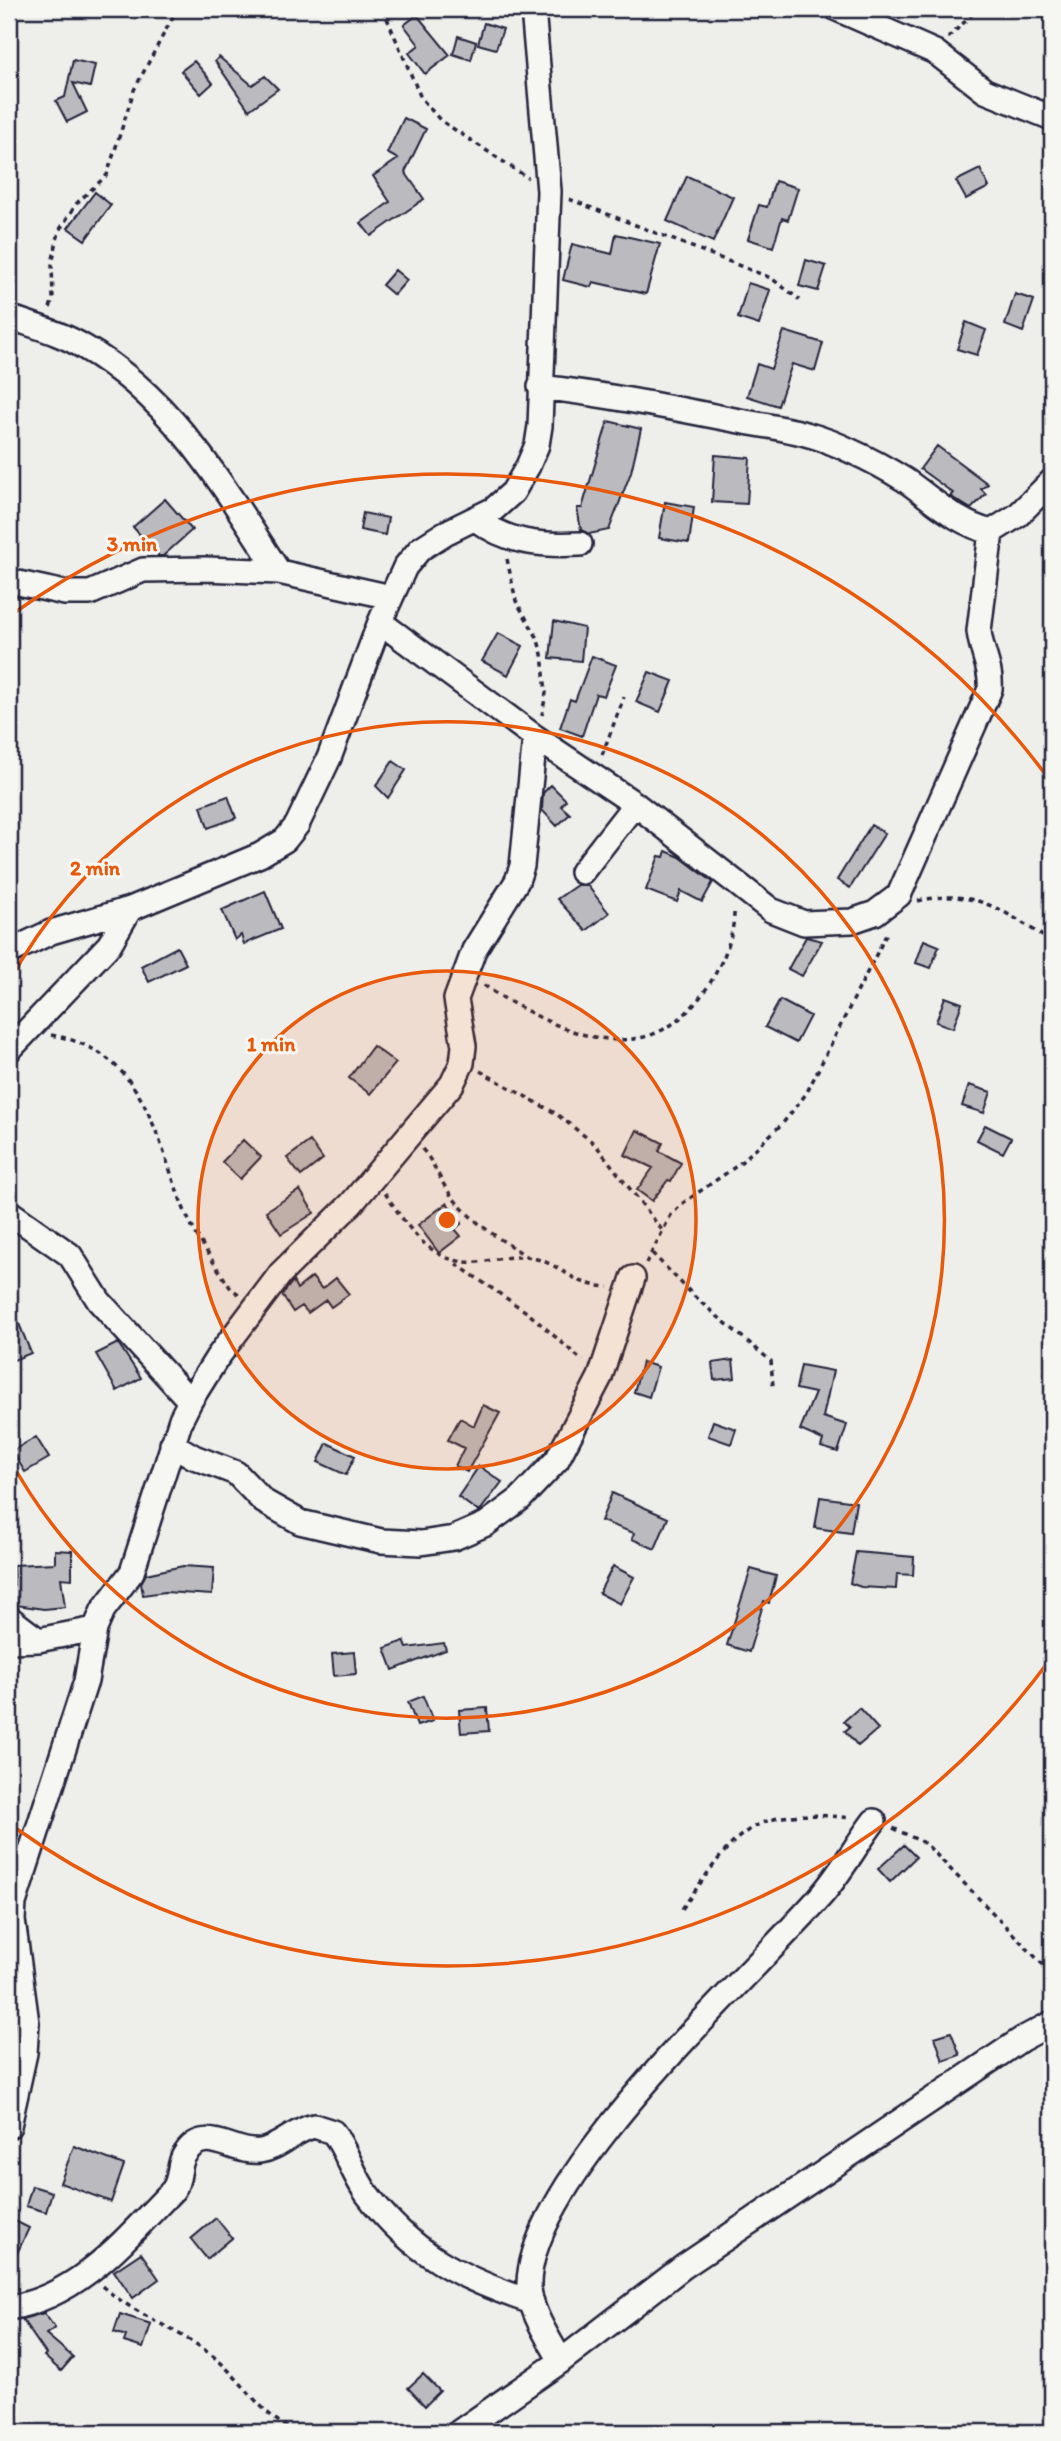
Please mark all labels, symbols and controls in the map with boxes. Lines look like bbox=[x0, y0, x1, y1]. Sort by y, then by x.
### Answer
text: 3 min bbox=[107, 531, 158, 556]
text: 2 min bbox=[70, 855, 121, 880]
text: 1 min bbox=[247, 1031, 296, 1056]
centre of rings bbox=[435, 1208, 459, 1232]

